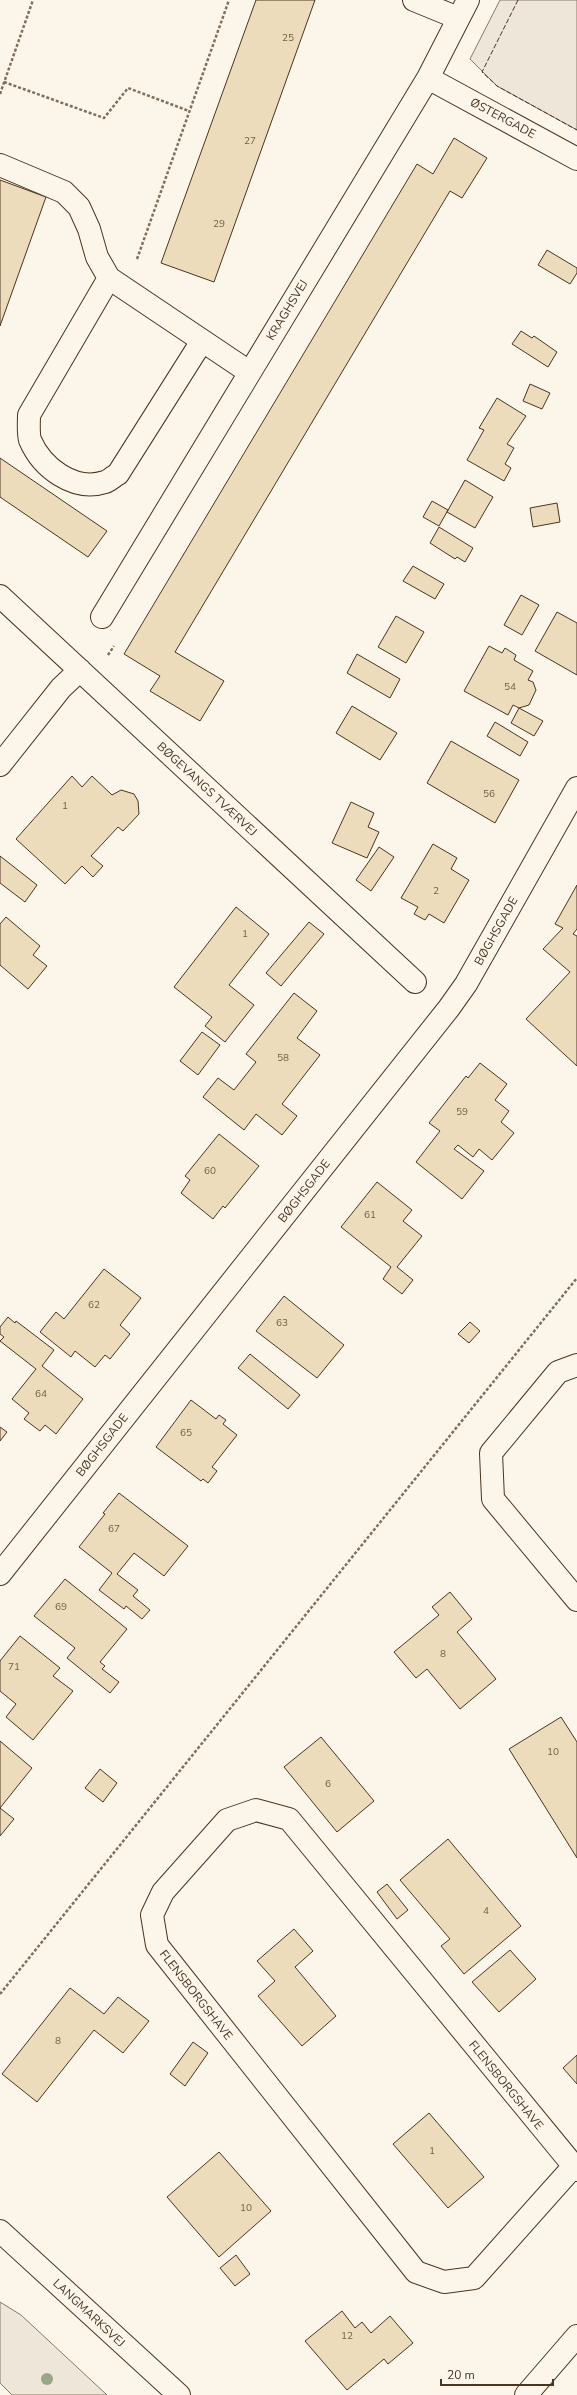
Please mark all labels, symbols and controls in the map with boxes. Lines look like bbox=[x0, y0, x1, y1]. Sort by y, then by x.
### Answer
house number: 25 bbox=[282, 31, 294, 45]
street label: ØSTERGADE bbox=[467, 94, 539, 142]
house number: 27 bbox=[244, 134, 256, 148]
house number: 29 bbox=[213, 217, 225, 231]
street label: KRAGHSVEJ bbox=[263, 277, 311, 343]
house number: 54 bbox=[504, 680, 516, 694]
street label: BØGEVANGS TVÆRVEJ bbox=[154, 738, 260, 840]
house number: 56 bbox=[483, 787, 495, 801]
house number: 1 bbox=[62, 799, 68, 813]
house number: 2 bbox=[433, 884, 439, 898]
street label: BØGHSGADE bbox=[471, 894, 521, 968]
house number: 1 bbox=[242, 927, 248, 941]
house number: 58 bbox=[277, 1051, 289, 1065]
house number: 59 bbox=[456, 1105, 468, 1119]
street label: BØGHSGADE bbox=[274, 1156, 334, 1226]
house number: 60 bbox=[204, 1164, 216, 1178]
house number: 61 bbox=[364, 1208, 376, 1222]
house number: 62 bbox=[88, 1298, 100, 1312]
house number: 63 bbox=[276, 1316, 288, 1330]
house number: 64 bbox=[35, 1387, 47, 1401]
street label: BØGHSGADE bbox=[72, 1410, 132, 1480]
house number: 65 bbox=[180, 1426, 192, 1440]
house number: 67 bbox=[108, 1522, 120, 1536]
house number: 69 bbox=[55, 1600, 67, 1614]
house number: 8 bbox=[440, 1647, 446, 1661]
house number: 71 bbox=[8, 1660, 20, 1674]
house number: 10 bbox=[547, 1745, 559, 1759]
house number: 6 bbox=[325, 1777, 331, 1791]
house number: 4 bbox=[483, 1904, 489, 1918]
street label: FLENSBORGSHAVE bbox=[156, 1947, 236, 2043]
house number: 8 bbox=[55, 2034, 61, 2048]
street label: FLENSBORGSHAVE bbox=[465, 2037, 547, 2133]
house number: 1 bbox=[429, 2144, 435, 2158]
house number: 10 bbox=[240, 2201, 252, 2215]
street label: LANGMARKSVEJ bbox=[49, 2275, 129, 2351]
house number: 12 bbox=[341, 2329, 353, 2343]
scale bar bbox=[441, 2361, 553, 2387]
text: 20 m bbox=[447, 2367, 475, 2383]

